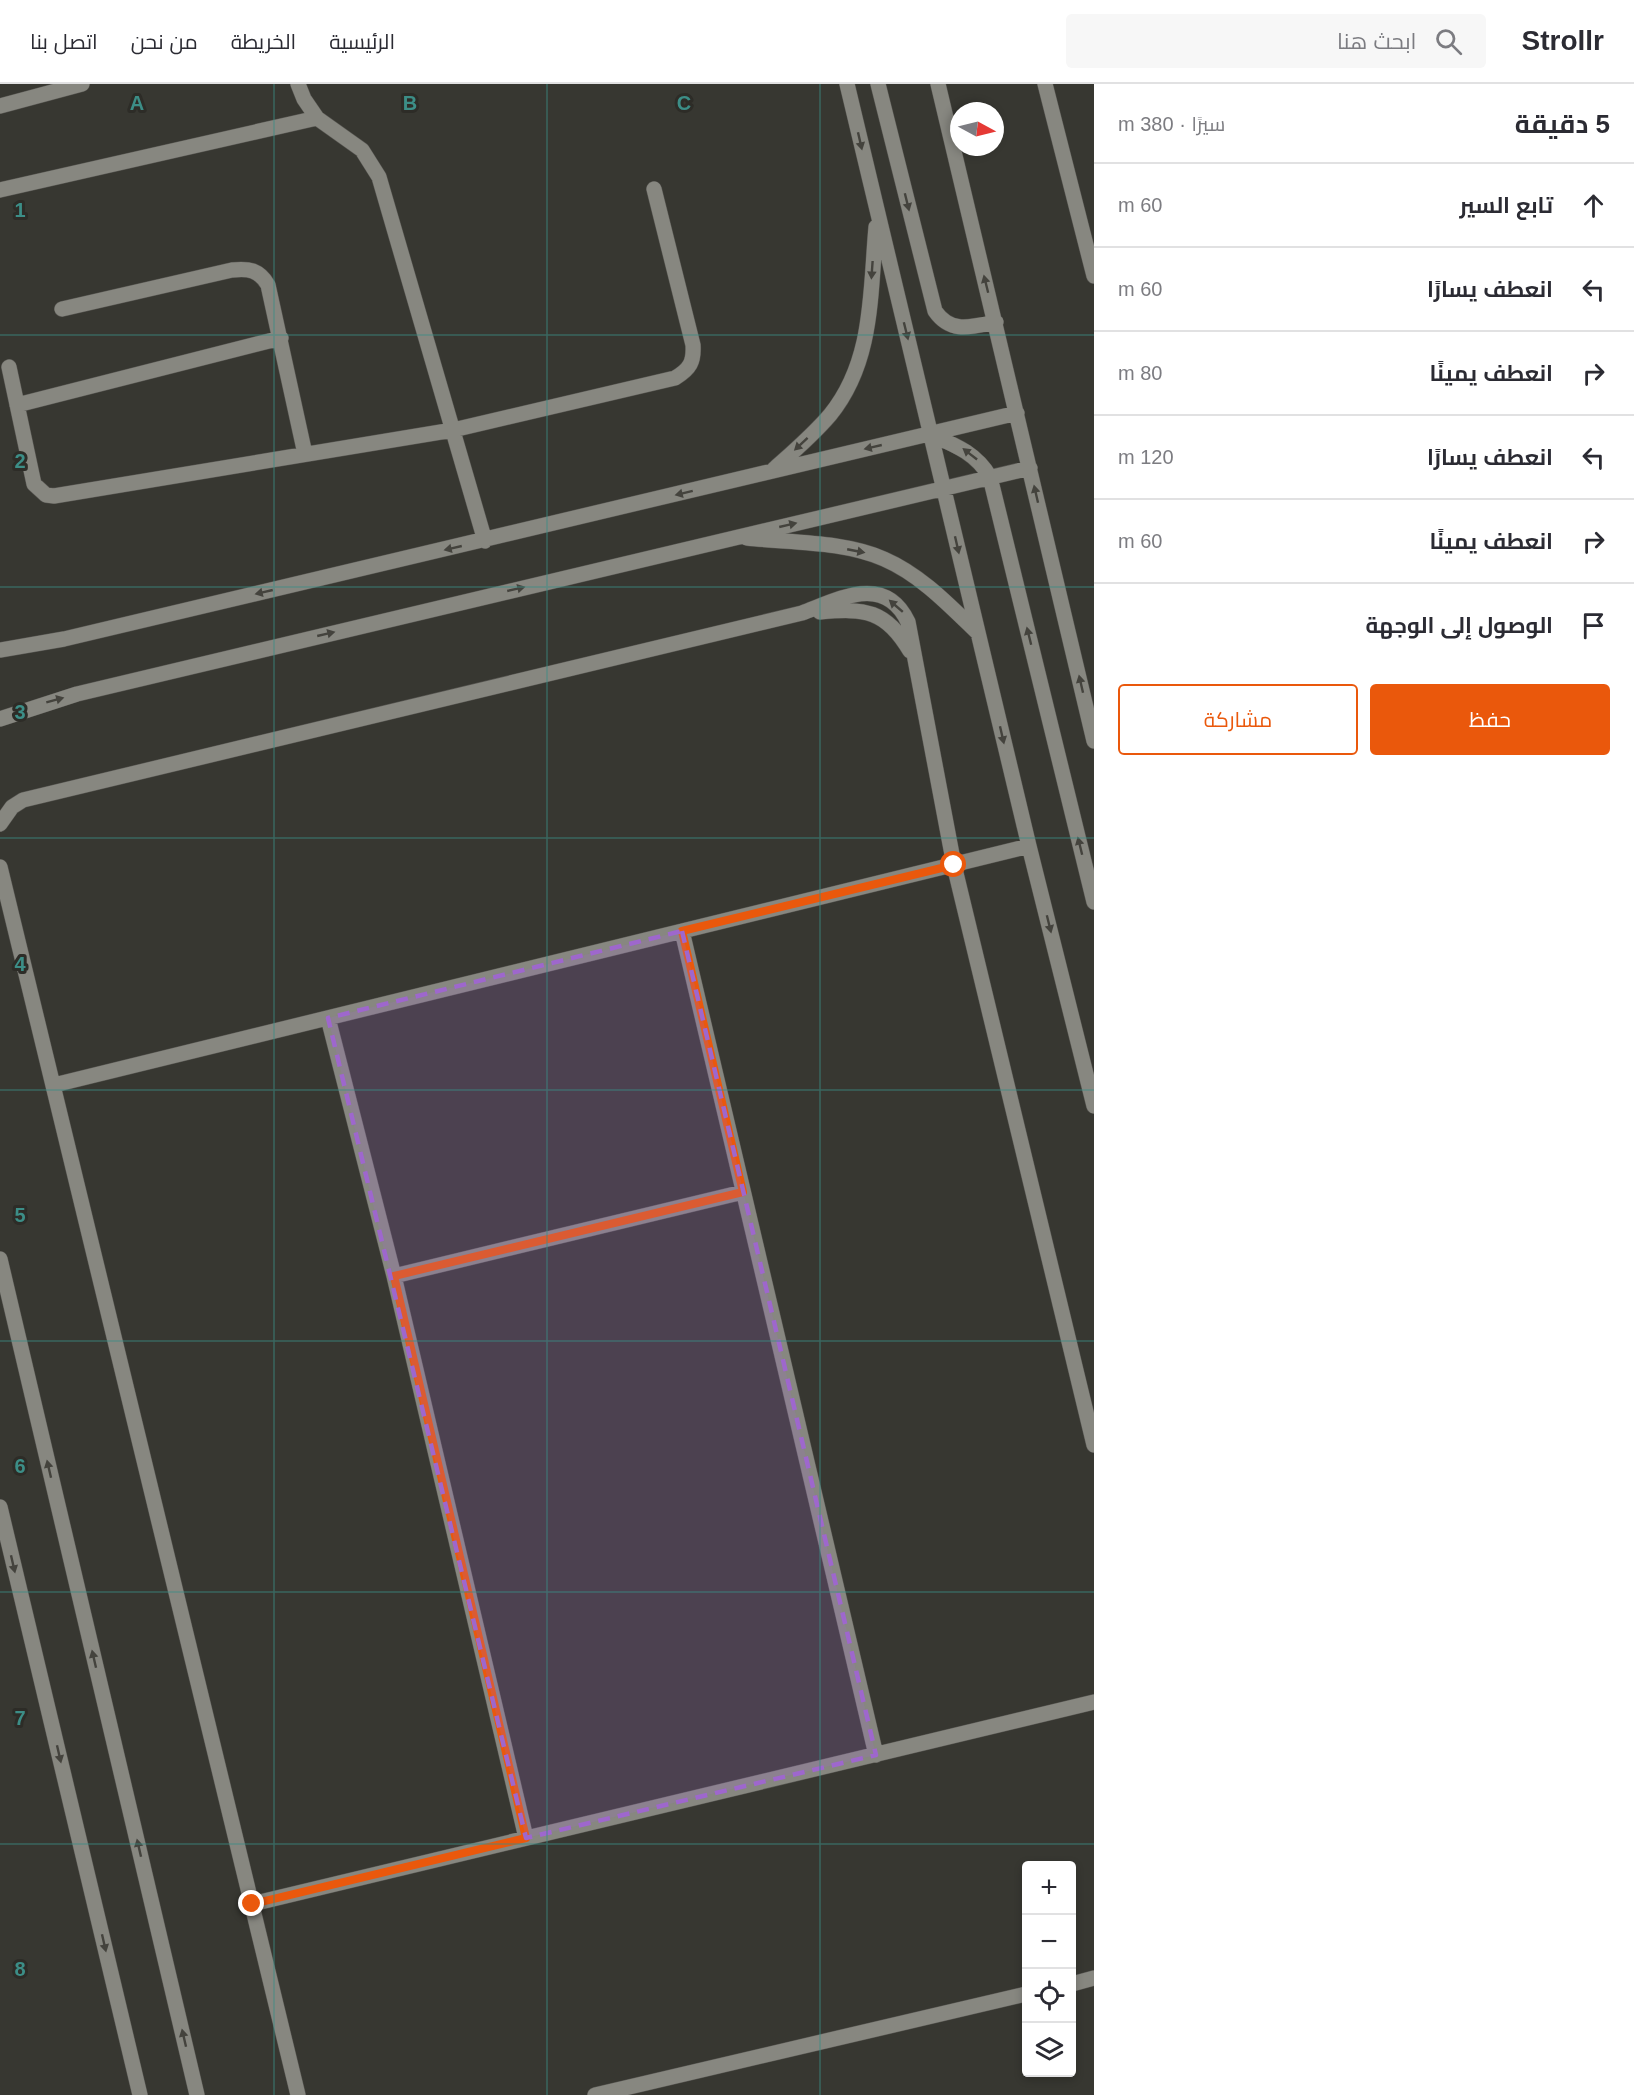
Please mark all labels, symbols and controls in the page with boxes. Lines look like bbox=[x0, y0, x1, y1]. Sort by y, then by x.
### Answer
search box bbox=[1066, 14, 1486, 68]
icon: search bbox=[1432, 25, 1465, 58]
text: Strollr bbox=[1522, 25, 1604, 56]
text: ابحث هنا bbox=[1337, 29, 1417, 54]
text: اتصل بنا bbox=[30, 30, 98, 53]
text: من نحن bbox=[131, 30, 198, 53]
text: الخريطة bbox=[231, 30, 296, 53]
text: الرئيسية bbox=[329, 30, 395, 53]
text: A bbox=[130, 92, 144, 114]
text: B bbox=[403, 92, 417, 114]
text: C bbox=[677, 92, 691, 114]
north arrow bbox=[950, 102, 1004, 156]
text: 5 دقيقة bbox=[1515, 109, 1610, 139]
text: سيرًا · 380 m bbox=[1118, 113, 1225, 135]
one-way arrow bbox=[856, 132, 866, 150]
icon: ahead bbox=[1577, 189, 1610, 222]
one-way arrow bbox=[903, 193, 913, 211]
text: تابع السير bbox=[1459, 193, 1553, 218]
text: 60 m bbox=[1118, 194, 1162, 216]
text: 1 bbox=[14, 199, 26, 221]
one-way arrow bbox=[867, 260, 877, 279]
icon: left bbox=[1577, 273, 1610, 306]
one-way arrow bbox=[981, 275, 991, 293]
text: انعطف يسارًا bbox=[1427, 277, 1553, 302]
text: 60 m bbox=[1118, 278, 1162, 300]
one-way arrow bbox=[901, 321, 911, 340]
icon: right bbox=[1577, 357, 1610, 390]
text: انعطف يمينًا bbox=[1430, 361, 1553, 386]
text: 80 m bbox=[1118, 362, 1162, 384]
one-way arrow bbox=[794, 437, 809, 451]
icon: left bbox=[1577, 441, 1610, 474]
one-way arrow bbox=[864, 443, 883, 452]
text: انعطف يسارًا bbox=[1427, 445, 1553, 470]
text: 120 m bbox=[1118, 446, 1174, 468]
one-way arrow bbox=[962, 448, 977, 460]
text: 2 bbox=[14, 450, 26, 472]
one-way arrow bbox=[1031, 485, 1041, 503]
one-way arrow bbox=[675, 488, 693, 498]
one-way arrow bbox=[778, 519, 797, 529]
icon: right bbox=[1577, 525, 1610, 558]
text: انعطف يمينًا bbox=[1430, 529, 1553, 554]
text: 60 m bbox=[1118, 530, 1162, 552]
one-way arrow bbox=[953, 536, 963, 554]
one-way arrow bbox=[444, 544, 463, 554]
one-way arrow bbox=[847, 547, 866, 556]
one-way arrow bbox=[507, 584, 525, 594]
one-way arrow bbox=[254, 588, 273, 598]
one-way arrow bbox=[888, 600, 903, 613]
icon: arrive bbox=[1577, 609, 1610, 642]
text: الوصول إلى الوجهة bbox=[1366, 613, 1553, 638]
one-way arrow bbox=[1023, 626, 1033, 645]
one-way arrow bbox=[317, 629, 336, 639]
one-way arrow bbox=[1075, 675, 1085, 693]
button: مشاركة bbox=[1118, 684, 1358, 755]
button: حفظ bbox=[1370, 684, 1610, 755]
one-way arrow bbox=[46, 694, 64, 704]
text: 3 bbox=[14, 701, 26, 723]
one-way arrow bbox=[998, 726, 1008, 744]
one-way arrow bbox=[1075, 836, 1085, 855]
route start bbox=[940, 851, 966, 877]
one-way arrow bbox=[1044, 915, 1054, 934]
text: 4 bbox=[14, 953, 26, 975]
text: 5 bbox=[14, 1204, 26, 1226]
text: 6 bbox=[14, 1455, 26, 1477]
one-way arrow bbox=[44, 1459, 53, 1478]
one-way arrow bbox=[9, 1555, 19, 1573]
one-way arrow bbox=[88, 1649, 98, 1668]
text: 7 bbox=[14, 1707, 26, 1729]
one-way arrow bbox=[54, 1744, 64, 1763]
one-way arrow bbox=[133, 1839, 143, 1858]
map controls bbox=[1022, 1861, 1076, 2077]
button: + bbox=[1022, 1861, 1076, 1915]
route end bbox=[238, 1890, 264, 1916]
button: − bbox=[1022, 1915, 1076, 1969]
one-way arrow bbox=[100, 1934, 109, 1953]
text: 8 bbox=[14, 1958, 26, 1980]
button: locate bbox=[1022, 1969, 1076, 2023]
button: layers bbox=[1022, 2023, 1076, 2077]
one-way arrow bbox=[178, 2029, 188, 2047]

